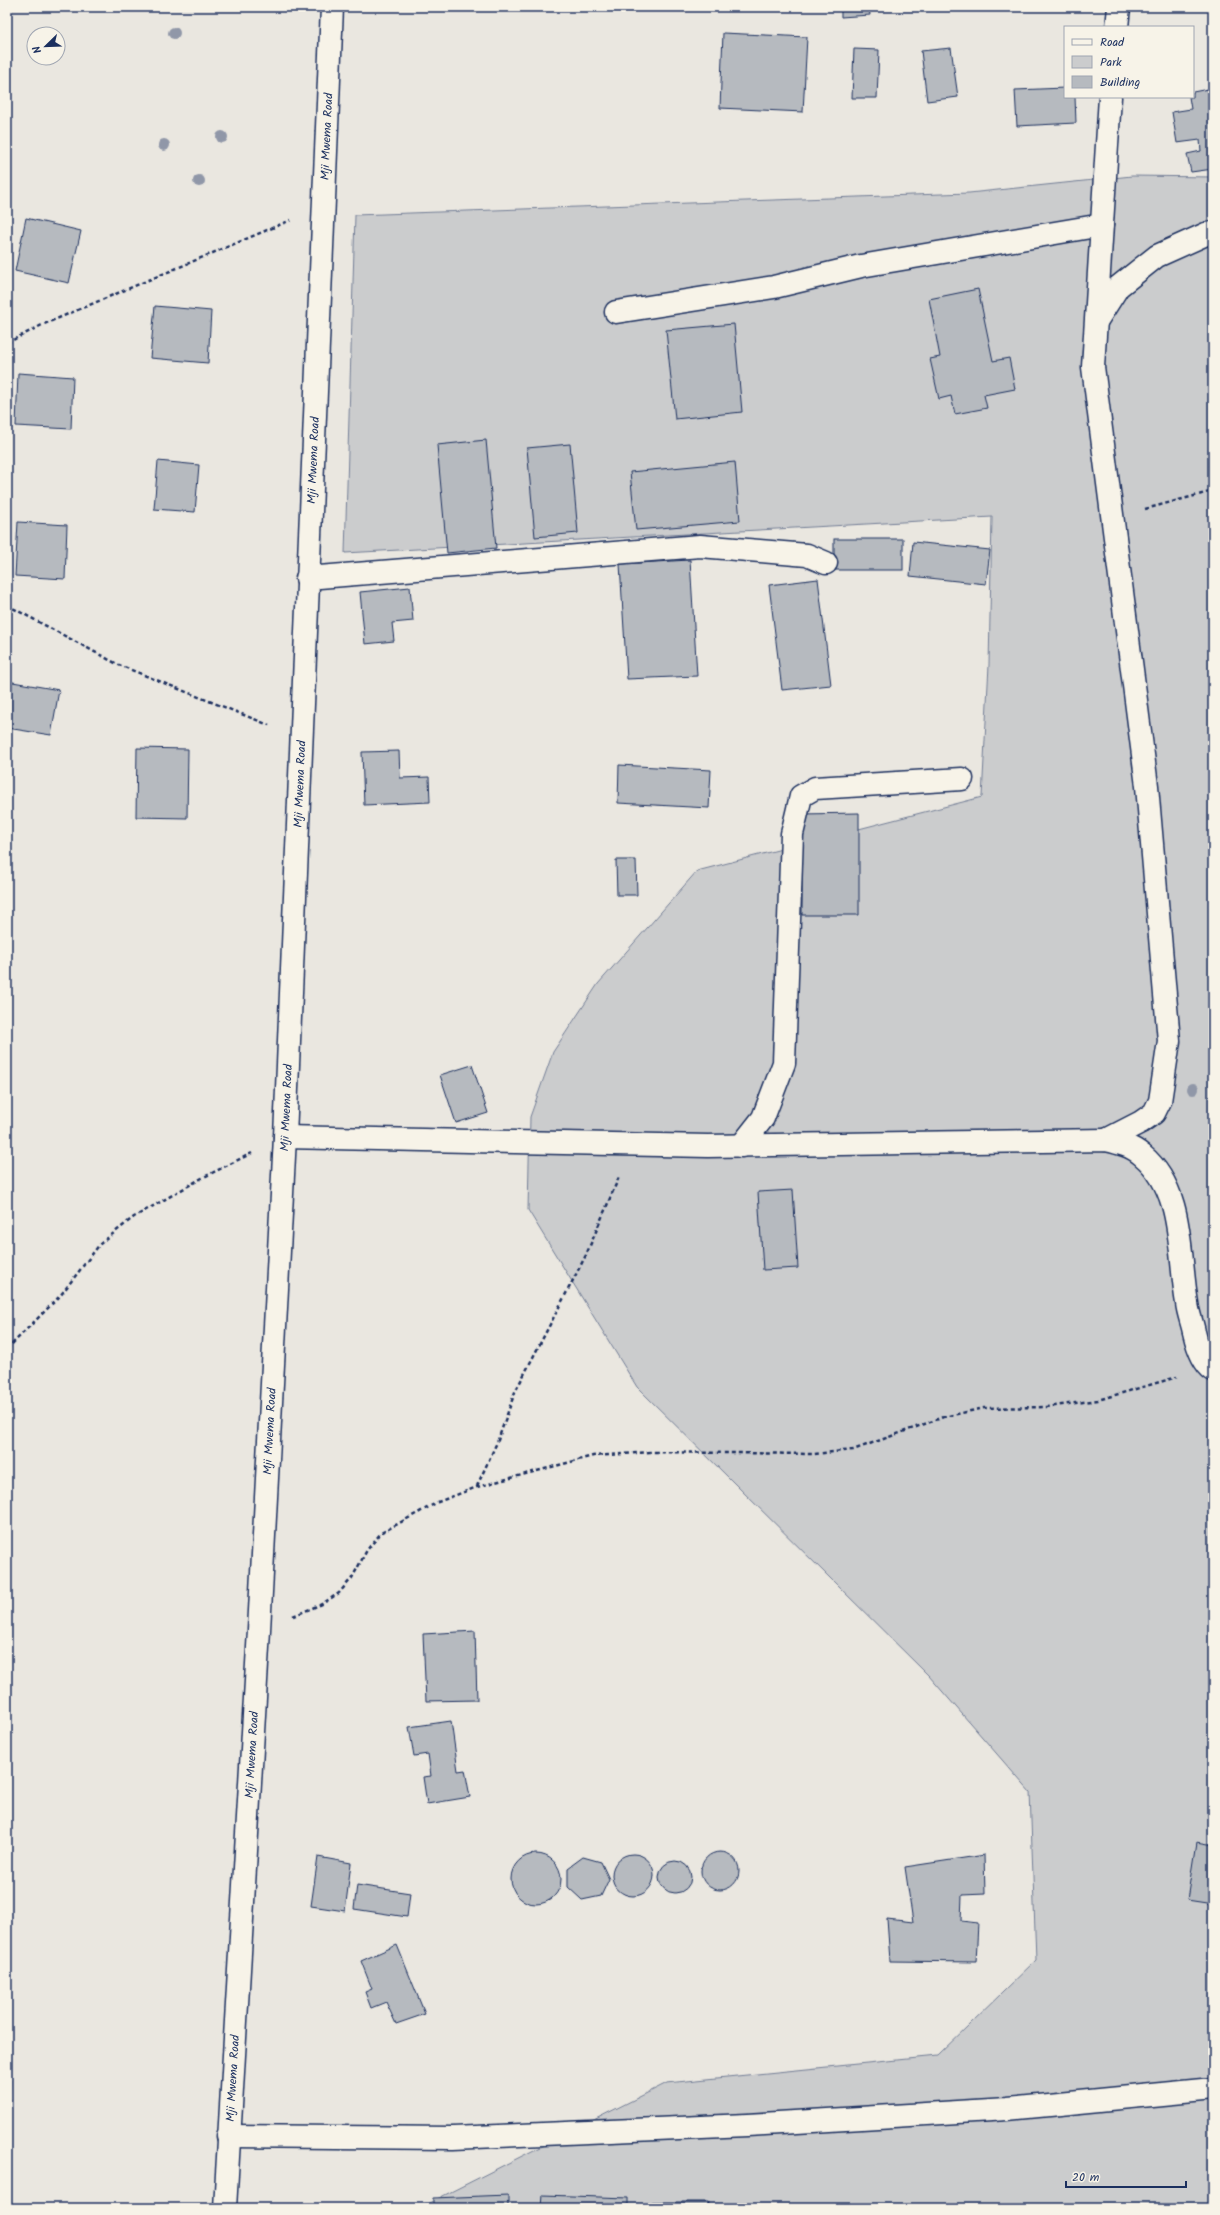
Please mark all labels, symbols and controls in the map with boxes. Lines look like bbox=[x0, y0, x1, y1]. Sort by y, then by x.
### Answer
north arrow bbox=[26, 26, 66, 66]
legend bbox=[1064, 26, 1194, 98]
text: Road bbox=[1100, 33, 1125, 52]
text: N bbox=[28, 43, 47, 56]
text: Park bbox=[1100, 53, 1122, 72]
text: Building bbox=[1100, 73, 1140, 92]
street label: Mji Mwema Road bbox=[315, 92, 338, 181]
street label: Mji Mwema Road bbox=[302, 415, 324, 504]
street label: Mji Mwema Road bbox=[288, 739, 311, 828]
street label: Mji Mwema Road bbox=[275, 1063, 298, 1152]
street label: Mji Mwema Road bbox=[258, 1386, 281, 1475]
street label: Mji Mwema Road bbox=[240, 1710, 264, 1799]
street label: Mji Mwema Road bbox=[221, 2033, 245, 2122]
scale bar bbox=[1066, 2163, 1186, 2189]
text: 20 m bbox=[1072, 2168, 1100, 2187]

